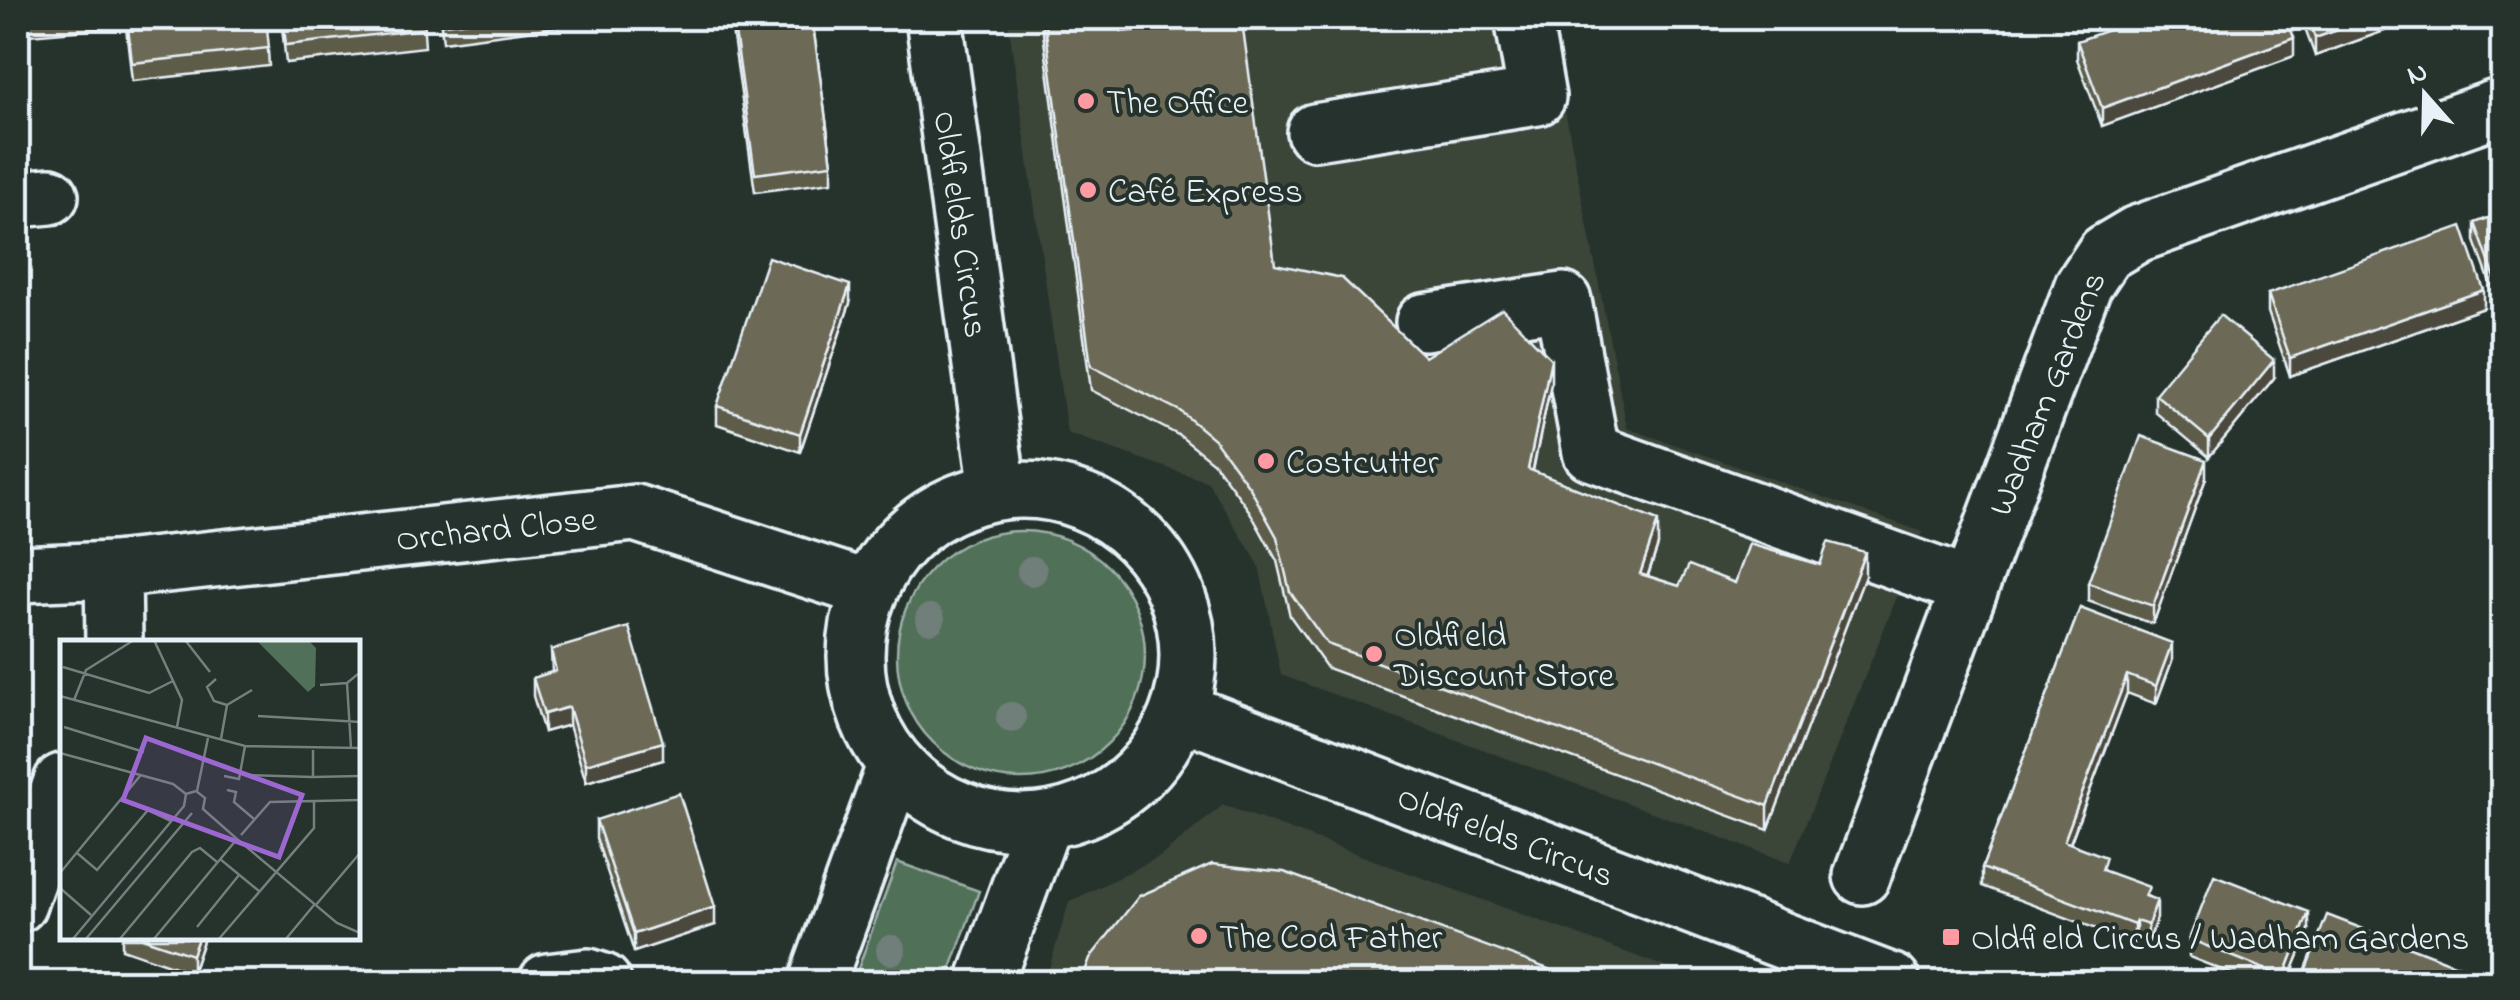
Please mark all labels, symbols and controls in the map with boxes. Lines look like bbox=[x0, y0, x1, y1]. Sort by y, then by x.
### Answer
north arrow bbox=[2375, 45, 2475, 145]
text: N bbox=[2402, 52, 2434, 97]
place label: The Office bbox=[1106, 79, 1249, 130]
marker: The Office bbox=[1075, 90, 1097, 112]
street label: Oldfields Circus bbox=[917, 108, 1000, 341]
place label: Café Express bbox=[1108, 168, 1303, 219]
marker: Café Express bbox=[1077, 179, 1099, 201]
street label: Wadham Gardens bbox=[1977, 265, 2121, 524]
place label: Costcutter bbox=[1286, 439, 1439, 490]
marker: Costcutter bbox=[1255, 450, 1277, 472]
street label: Orchard Close bbox=[394, 496, 599, 567]
place label: Oldfield Discount Store bbox=[1393, 612, 1615, 703]
inset map bbox=[60, 640, 360, 940]
marker: Oldfield Discount Store bbox=[1363, 643, 1385, 665]
street label: Oldfields Circus bbox=[1389, 774, 1621, 903]
place label: The Cod Father bbox=[1219, 914, 1443, 965]
place label: Oldfield Circus / Wadham Gardens bbox=[1971, 915, 2469, 966]
marker: The Cod Father bbox=[1188, 925, 1210, 947]
marker: Oldfield Circus / Wadham Gardens bbox=[1940, 926, 1962, 948]

